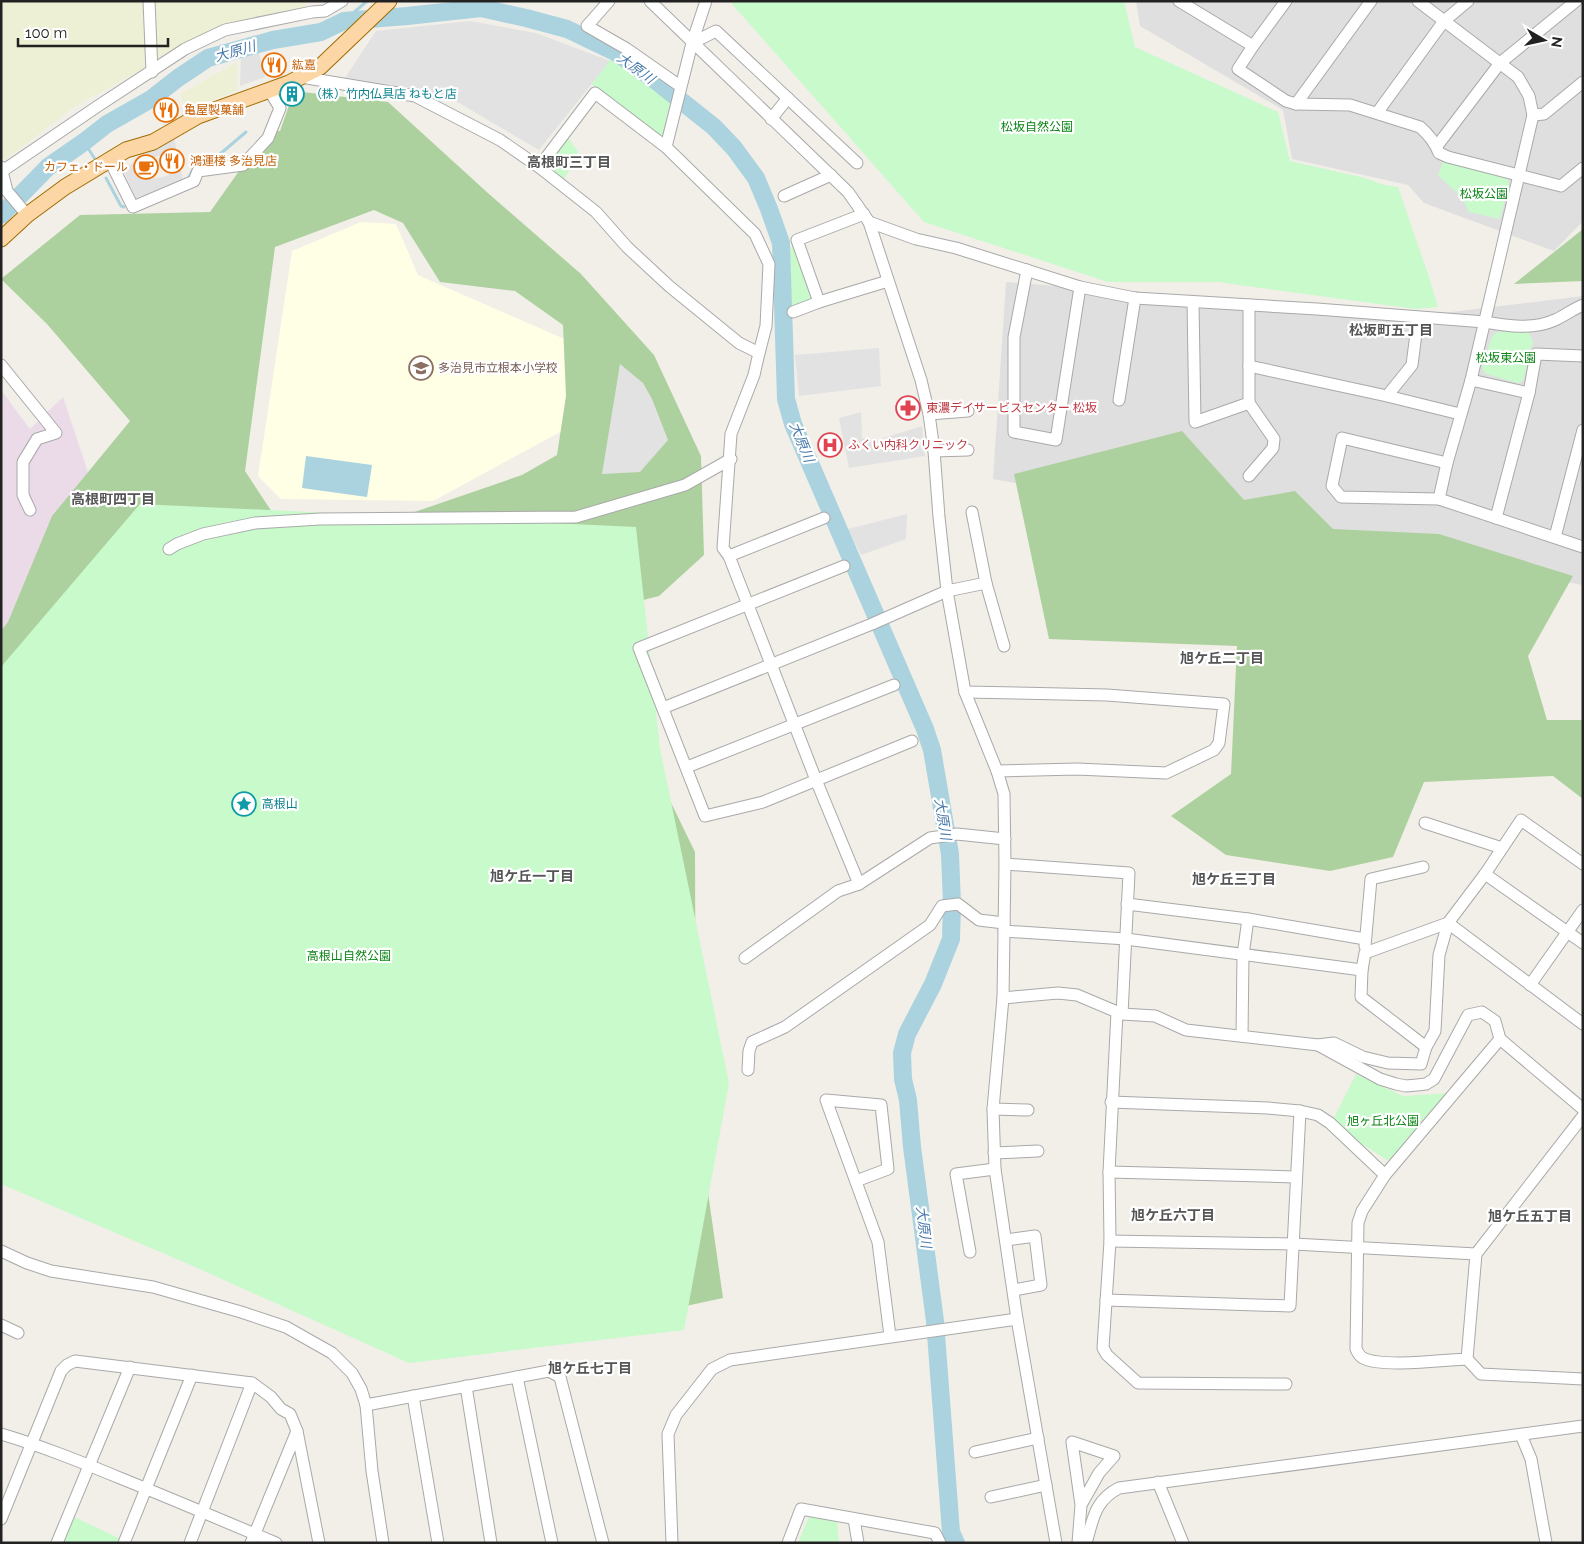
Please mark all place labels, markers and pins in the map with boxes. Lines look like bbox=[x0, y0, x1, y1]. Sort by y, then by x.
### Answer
restaurant icon: 紘嘉 bbox=[261, 52, 287, 78]
place label: 紘嘉 bbox=[292, 58, 316, 72]
building icon: （株）竹内仏具店 ねもと店 bbox=[279, 81, 305, 107]
place label: （株）竹内仏具店 ねもと店 bbox=[310, 87, 457, 101]
restaurant icon: 亀屋製菓舗 bbox=[153, 97, 179, 123]
place label: 亀屋製菓舗 bbox=[184, 103, 244, 117]
restaurant icon: 鴻運楼 多治見店 bbox=[159, 148, 185, 174]
cafe icon: カフェ・ドール bbox=[133, 154, 159, 180]
place label: 鴻運楼 多治見店 bbox=[190, 154, 277, 168]
place label: カフェ・ドール bbox=[44, 160, 128, 174]
school or university icon: 多治見市立根本小学校 bbox=[408, 355, 434, 381]
place label: 多治見市立根本小学校 bbox=[438, 361, 558, 375]
pharmacy icon: 東濃デイサービスセンター 松坂 bbox=[895, 395, 921, 421]
place label: 東濃デイサービスセンター 松坂 bbox=[926, 401, 1097, 415]
hospital icon: ふくい内科クリニック bbox=[817, 432, 843, 458]
place label: ふくい内科クリニック bbox=[848, 438, 968, 452]
place icon: 高根山 bbox=[231, 791, 257, 817]
place label: 高根山 bbox=[262, 797, 298, 811]

